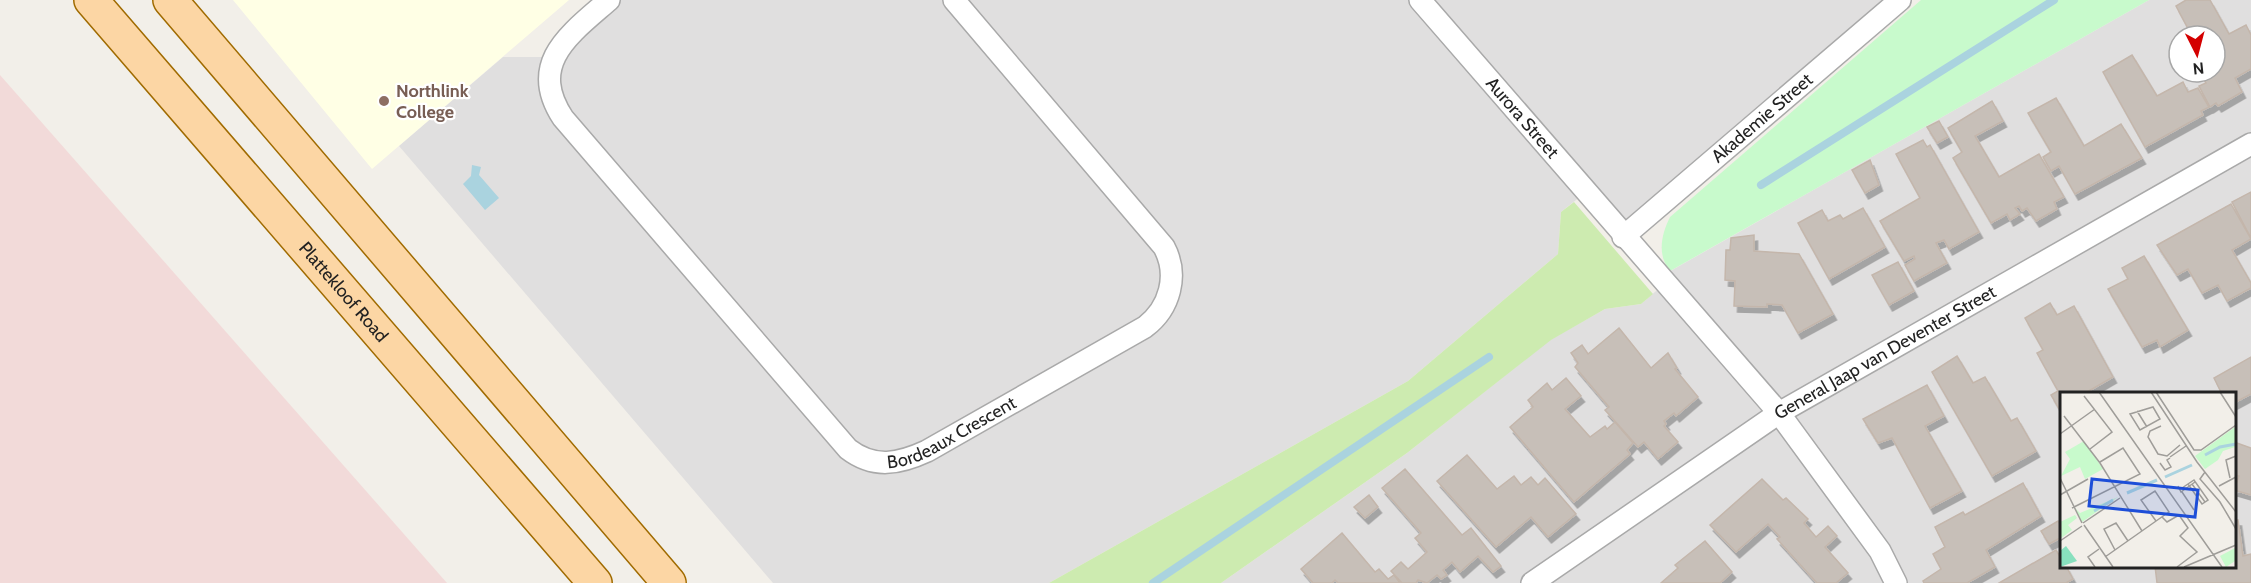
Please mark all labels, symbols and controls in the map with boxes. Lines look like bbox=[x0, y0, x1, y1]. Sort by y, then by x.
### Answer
north arrow bbox=[2167, 24, 2227, 84]
text: N bbox=[2192, 58, 2205, 78]
street label: Akademie Street bbox=[1707, 69, 1817, 167]
street label: Aurora Street bbox=[1481, 73, 1564, 163]
place label: Northlink College bbox=[396, 80, 469, 123]
marker: Northlink College bbox=[377, 94, 391, 108]
street label: Plattekloof Road bbox=[294, 237, 393, 347]
street label: General Jaap van Deventer Street bbox=[1770, 281, 2000, 424]
street label: Bordeaux Crescent bbox=[886, 392, 1020, 474]
inset map bbox=[2060, 392, 2236, 568]

